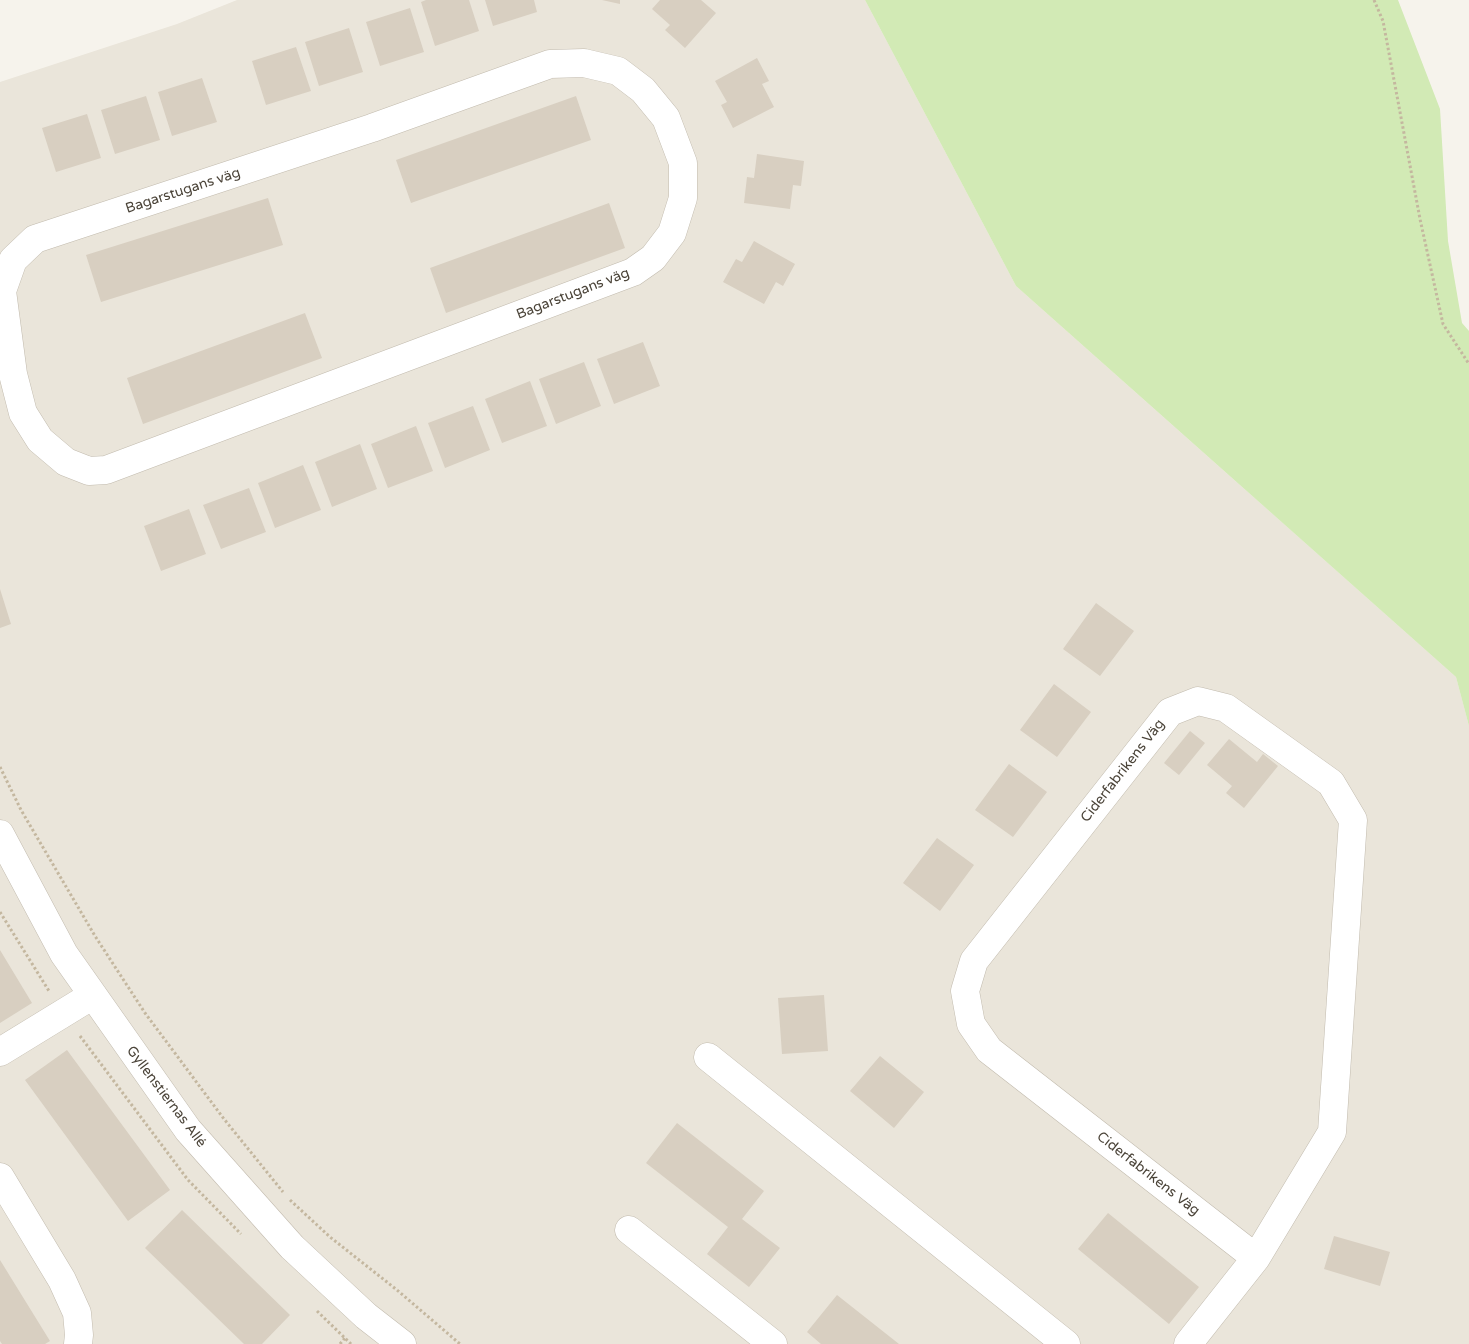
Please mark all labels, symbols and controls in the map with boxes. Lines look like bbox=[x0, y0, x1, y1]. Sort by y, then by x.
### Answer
street label: Bagarstugans väg bbox=[123, 165, 243, 217]
street label: Bagarstugans väg bbox=[514, 265, 632, 323]
street label: Ciderfabrikens Väg bbox=[1078, 716, 1168, 826]
street label: Gyllenstiernas Allé bbox=[122, 1043, 210, 1151]
street label: Ciderfabrikens Väg bbox=[1093, 1129, 1203, 1219]

